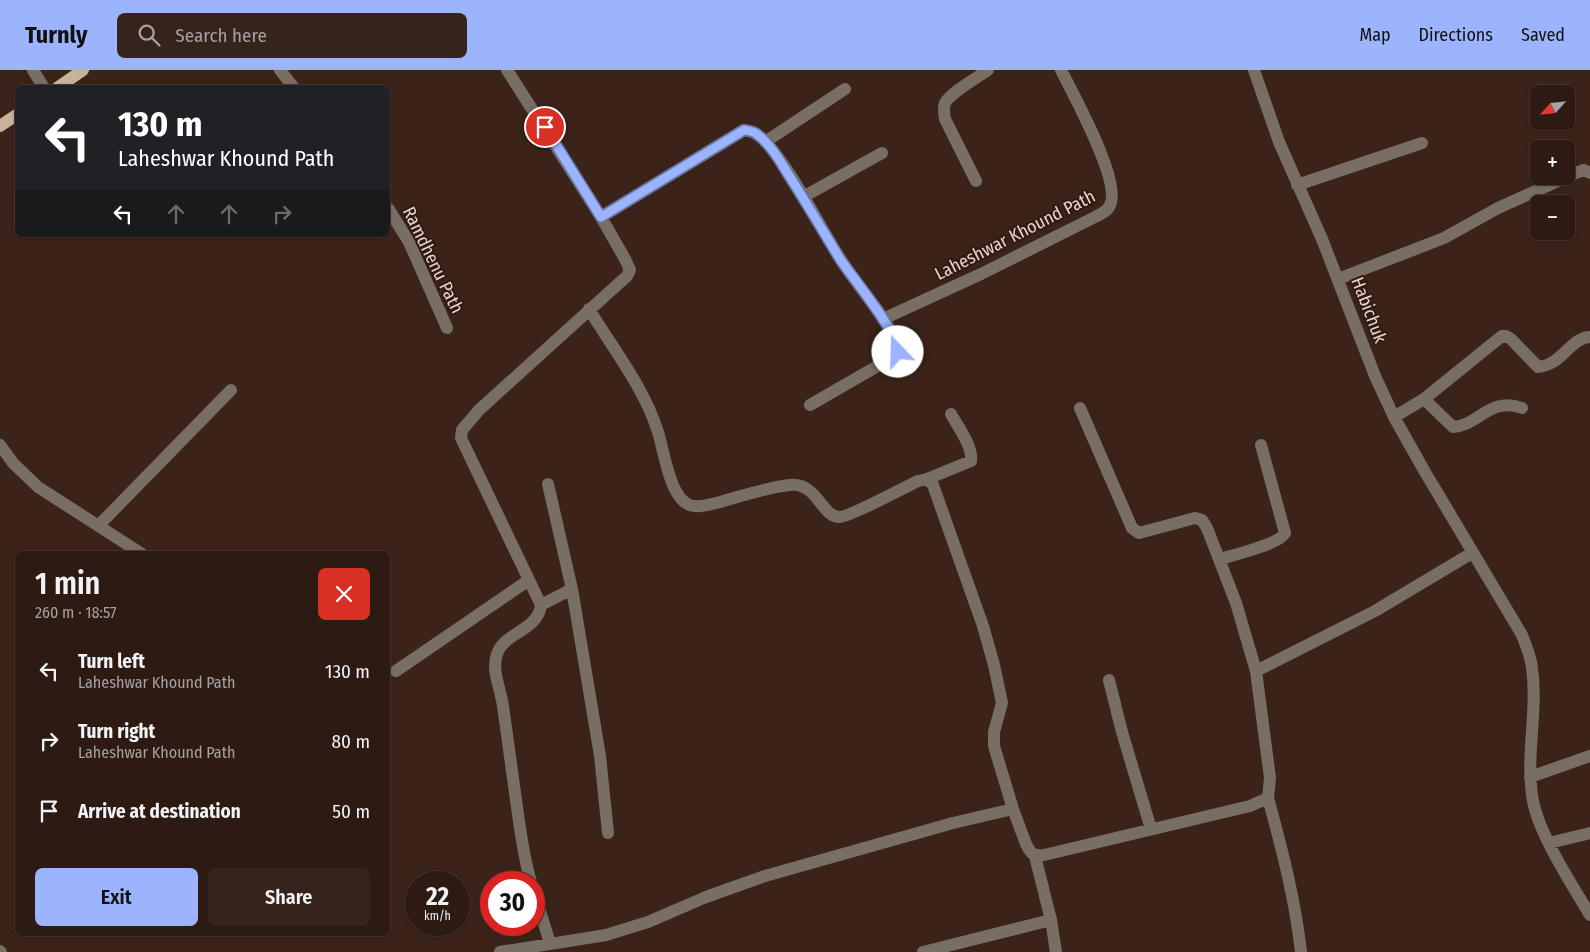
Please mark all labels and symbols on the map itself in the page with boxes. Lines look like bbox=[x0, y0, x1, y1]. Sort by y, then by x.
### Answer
north arrow bbox=[1530, 85, 1575, 130]
pin bbox=[524, 106, 566, 148]
street label: Laheshwar Khound Path bbox=[931, 185, 1099, 285]
street label: Ramdhenu Path bbox=[398, 203, 468, 317]
street label: Habichuk bbox=[1346, 274, 1392, 347]
position arrow bbox=[871, 325, 923, 377]
speed limit sign: 30 bbox=[480, 871, 545, 936]

